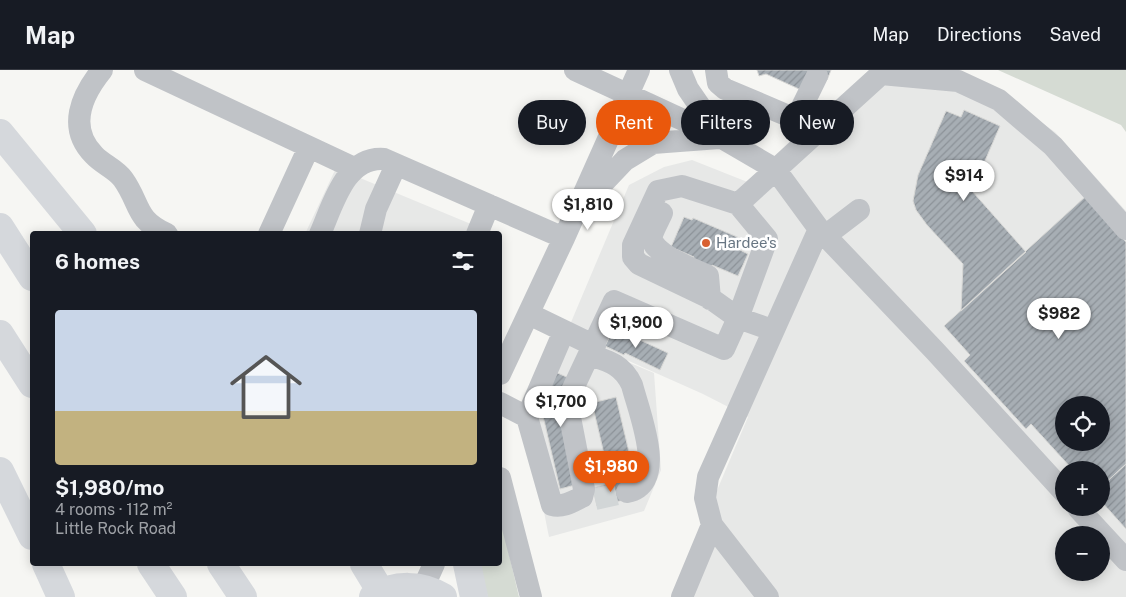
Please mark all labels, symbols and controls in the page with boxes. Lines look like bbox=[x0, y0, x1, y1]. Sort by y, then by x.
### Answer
text: Map bbox=[25, 21, 75, 49]
text: Map bbox=[872, 24, 909, 45]
text: Directions bbox=[937, 24, 1022, 45]
text: Saved bbox=[1050, 24, 1101, 45]
chip: Buy bbox=[518, 100, 586, 145]
chip: Rent bbox=[596, 100, 671, 145]
chip: Filters bbox=[681, 100, 770, 145]
chip: New bbox=[780, 100, 854, 145]
pin: $914 bbox=[934, 160, 994, 202]
text: $914 bbox=[945, 166, 983, 185]
pin: $1,810 bbox=[547, 189, 629, 231]
text: $1,810 bbox=[563, 195, 613, 214]
place label: Hardee's bbox=[716, 234, 777, 251]
marker: Hardee's bbox=[700, 237, 712, 249]
icon: filters bbox=[449, 247, 477, 275]
text: 6 homes bbox=[55, 249, 140, 274]
pin: $982 bbox=[1029, 298, 1089, 340]
text: $982 bbox=[1038, 304, 1080, 323]
pin: $1,900 bbox=[595, 306, 677, 349]
text: $1,900 bbox=[609, 313, 663, 332]
icon: home bbox=[221, 342, 311, 432]
pin: $1,700 bbox=[520, 386, 602, 428]
text: $1,700 bbox=[535, 392, 587, 411]
map controls bbox=[1055, 396, 1110, 581]
button: locate bbox=[1055, 396, 1110, 451]
pin: $1,980 bbox=[570, 450, 652, 493]
text: $1,980 bbox=[584, 457, 638, 476]
button: + bbox=[1055, 461, 1110, 516]
text: $1,980/mo bbox=[55, 475, 164, 500]
text: 4 rooms · 112 m² bbox=[55, 500, 172, 519]
text: Little Rock Road bbox=[55, 519, 176, 538]
button: − bbox=[1055, 526, 1110, 581]

